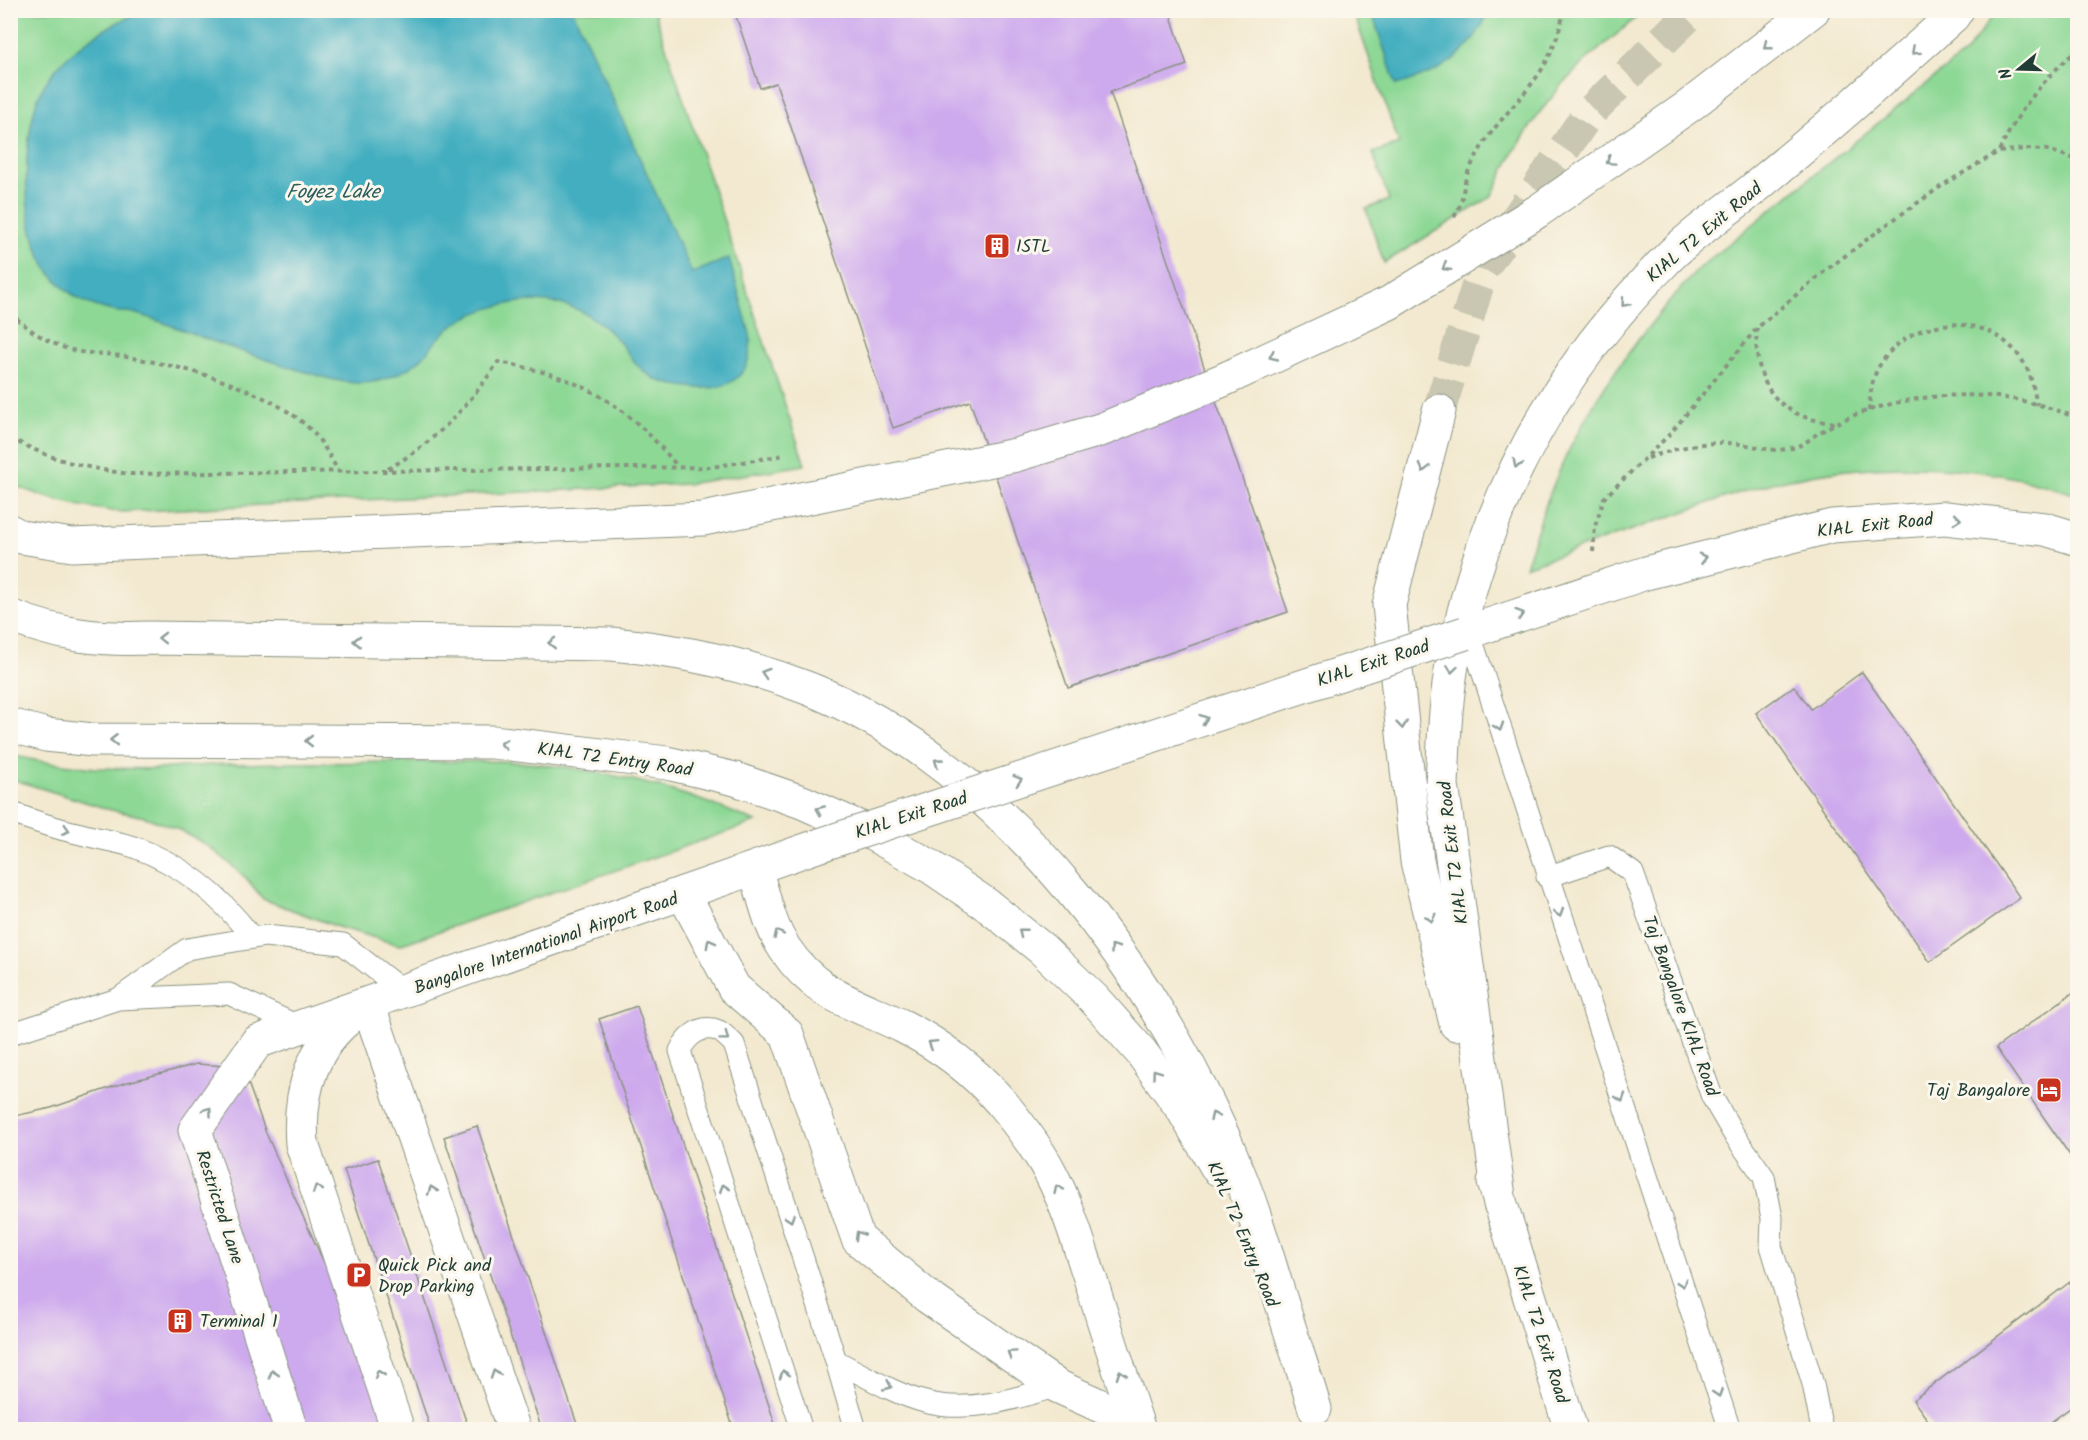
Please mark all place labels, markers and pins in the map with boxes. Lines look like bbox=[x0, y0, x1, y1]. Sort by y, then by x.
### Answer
building icon: ISTL bbox=[982, 231, 1012, 261]
place label: ISTL bbox=[1016, 233, 1051, 262]
hotel icon: Taj Bangalore bbox=[2034, 1075, 2064, 1105]
place label: Taj Bangalore bbox=[1927, 1077, 2030, 1106]
place label: Quick Pick and Drop Parking bbox=[378, 1252, 492, 1302]
parking icon: Quick Pick and Drop Parking bbox=[344, 1260, 374, 1290]
building icon: Terminal 1 bbox=[165, 1306, 195, 1336]
place label: Terminal 1 bbox=[200, 1308, 278, 1337]

